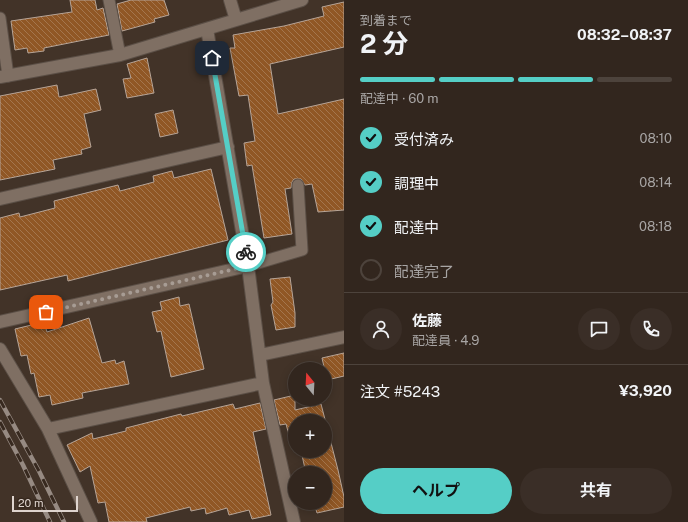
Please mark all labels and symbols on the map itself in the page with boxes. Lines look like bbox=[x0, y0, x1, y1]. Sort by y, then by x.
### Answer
pin bbox=[195, 41, 229, 75]
courier bbox=[226, 232, 266, 272]
pin bbox=[29, 295, 63, 329]
north arrow bbox=[288, 362, 332, 406]
scale bar bbox=[12, 494, 78, 513]

